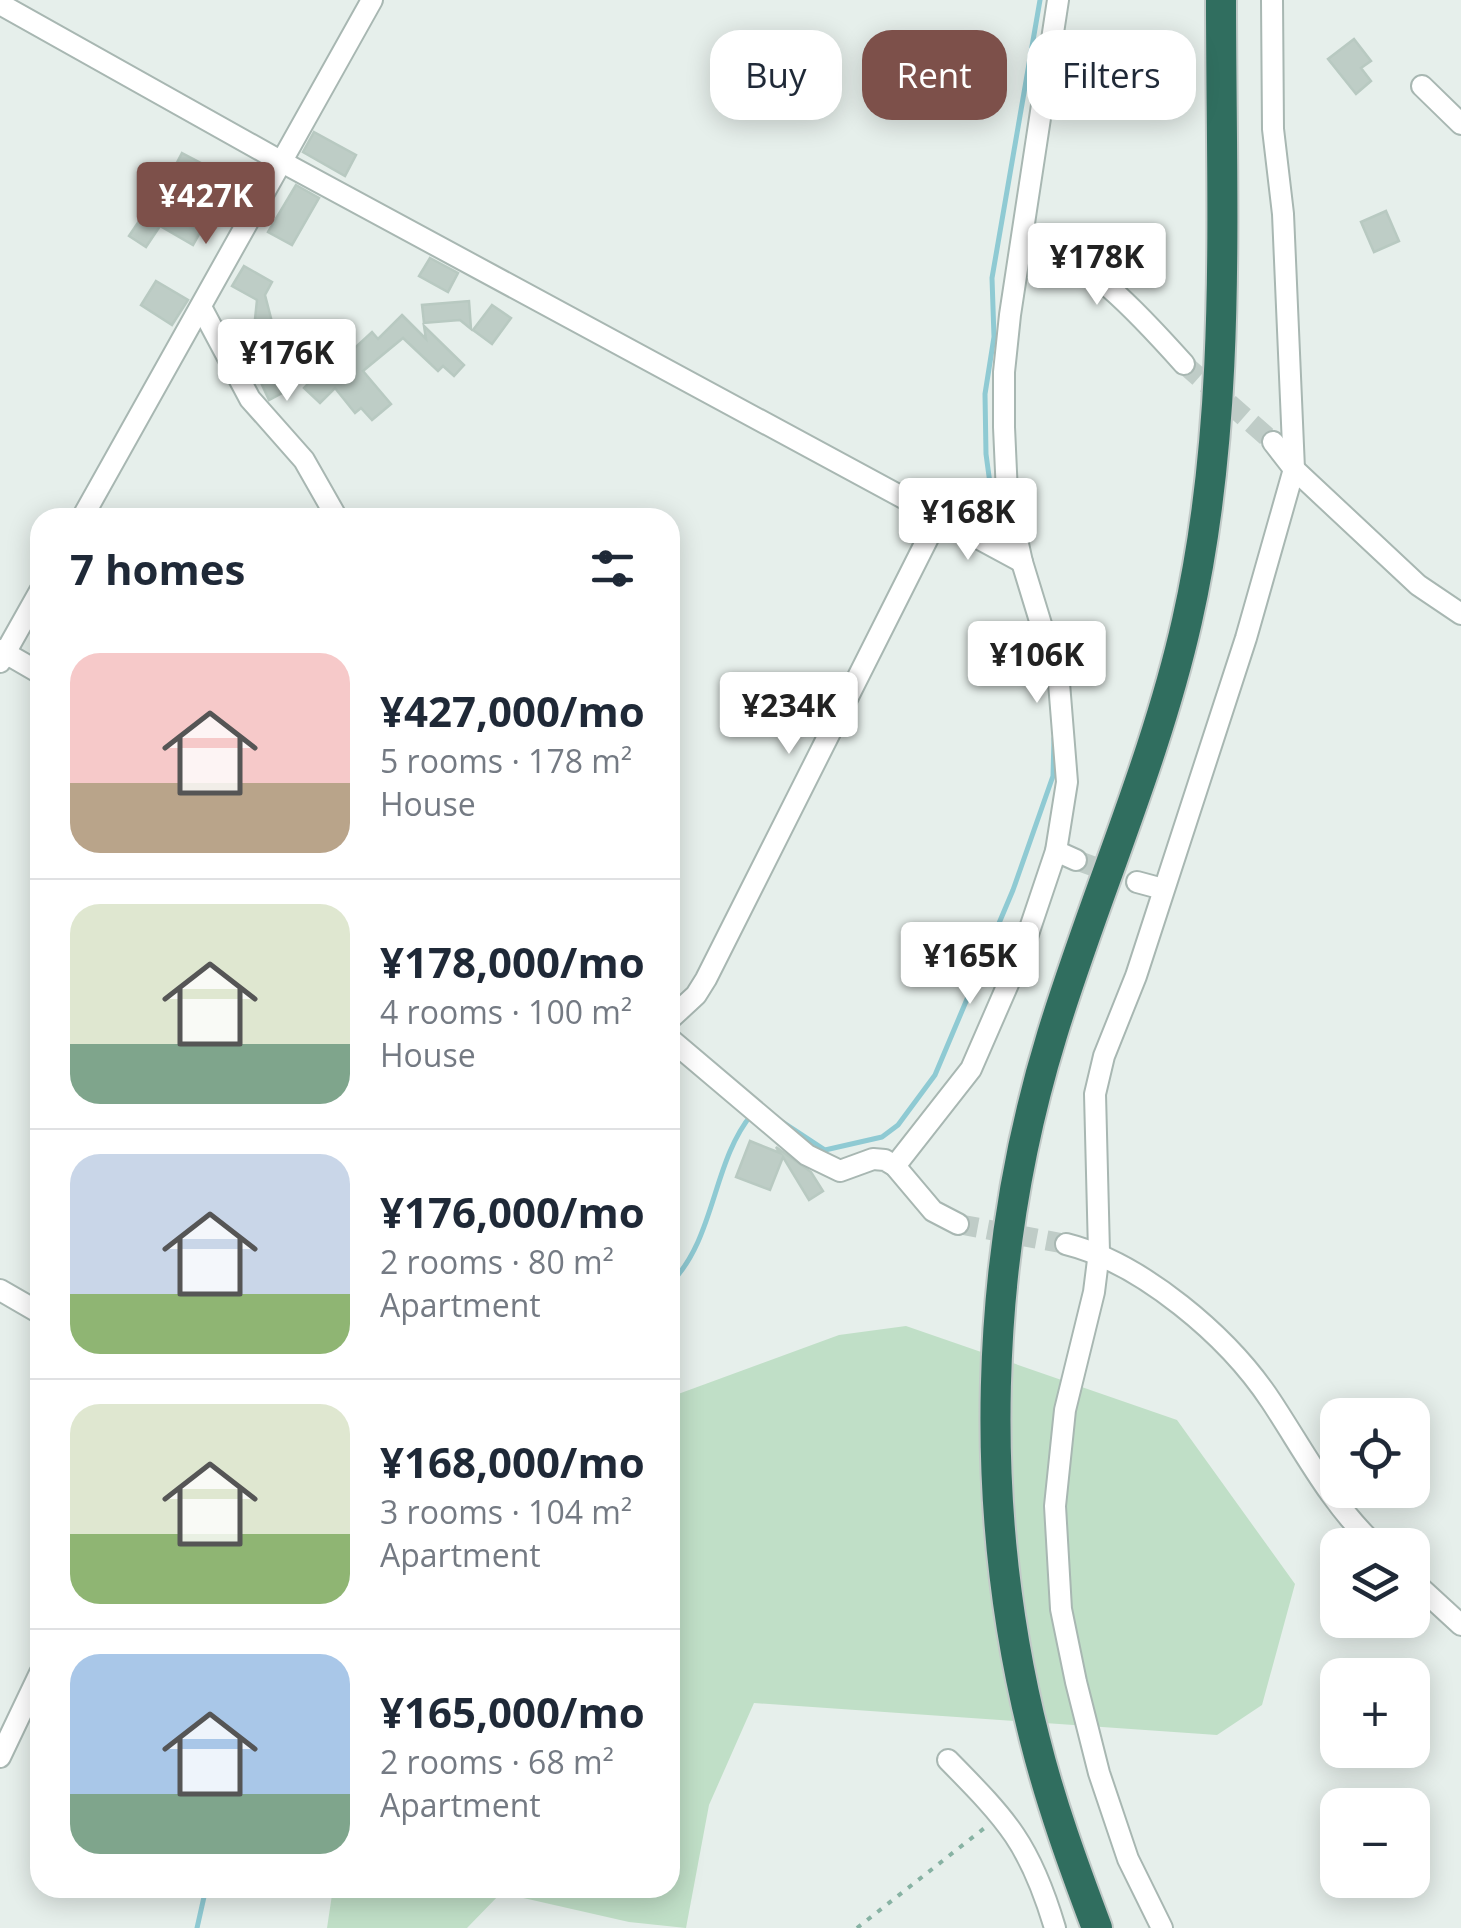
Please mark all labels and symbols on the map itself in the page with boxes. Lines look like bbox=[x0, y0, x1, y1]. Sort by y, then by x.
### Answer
pin: ¥427K bbox=[136, 162, 276, 247]
pin: ¥178K bbox=[1027, 223, 1167, 308]
pin: ¥176K bbox=[217, 319, 357, 404]
pin: ¥168K bbox=[898, 478, 1038, 563]
pin: ¥106K bbox=[967, 621, 1107, 706]
pin: ¥234K bbox=[719, 672, 859, 757]
pin: ¥165K bbox=[900, 922, 1040, 1007]

